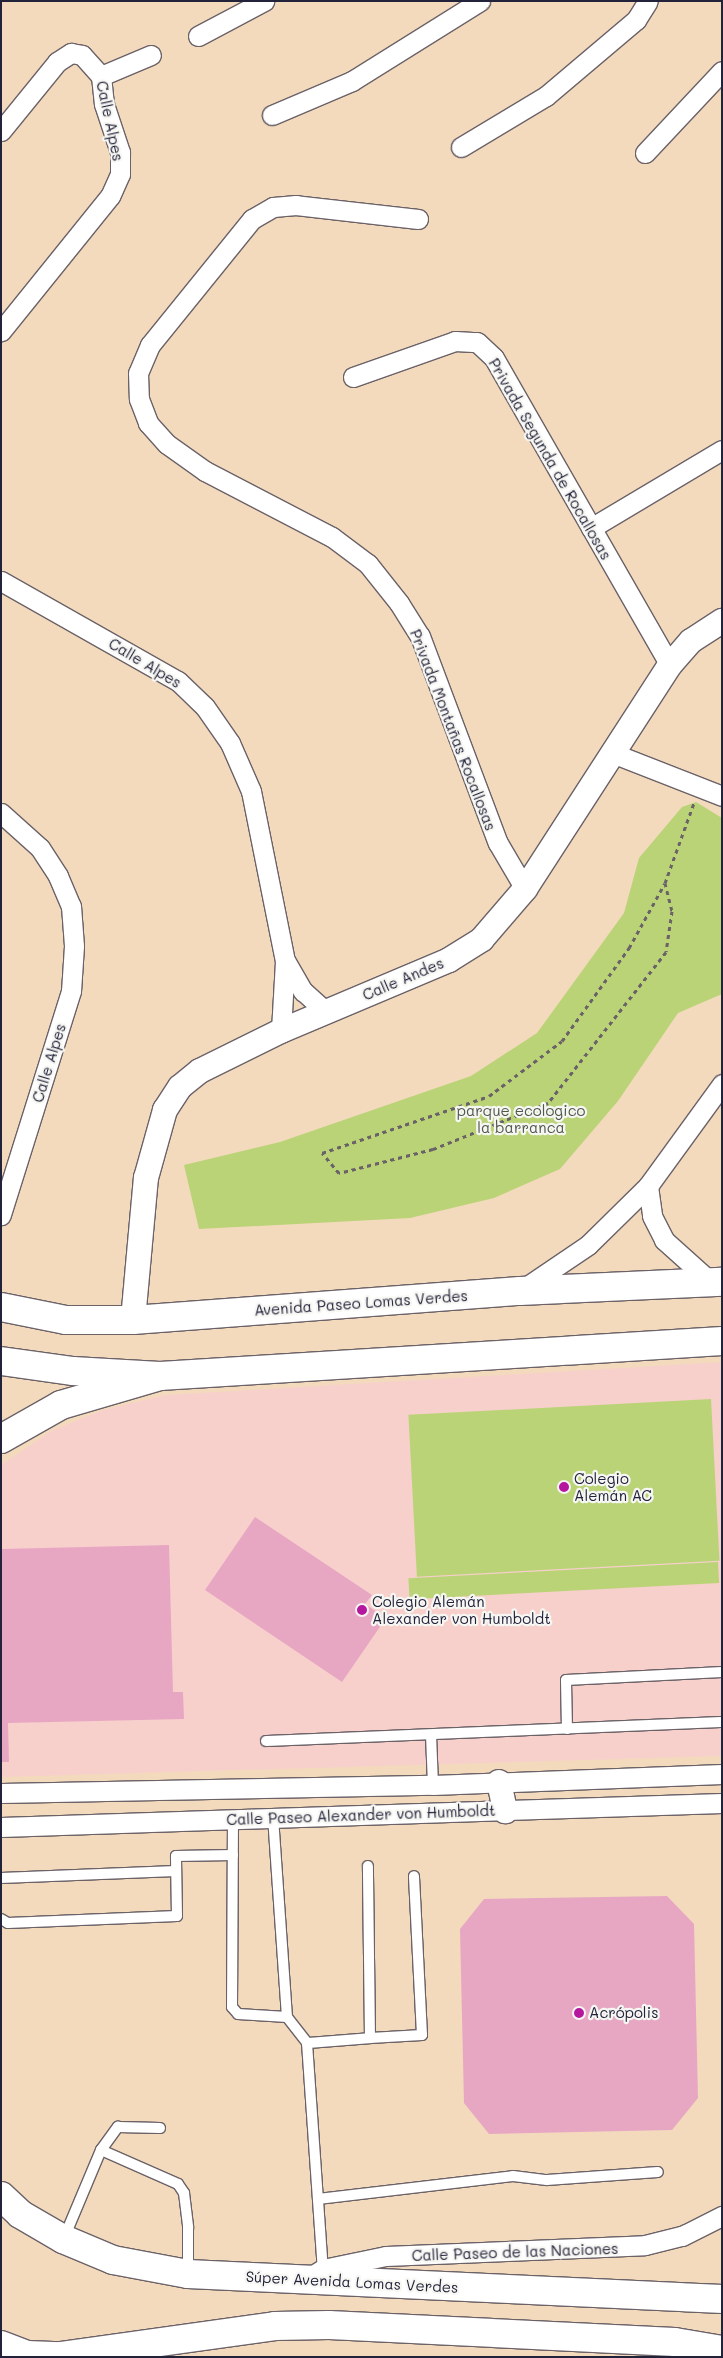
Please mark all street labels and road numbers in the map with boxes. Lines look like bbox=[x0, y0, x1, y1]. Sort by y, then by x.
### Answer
street label: Calle Alpes bbox=[93, 79, 127, 163]
street label: Privada Segunda de Rocallosas bbox=[485, 355, 615, 563]
street label: Privada Montañas Rocallosas bbox=[406, 627, 500, 833]
street label: Calle Alpes bbox=[105, 634, 185, 692]
street label: Calle Andes bbox=[360, 954, 446, 1004]
street label: Calle Alpes bbox=[28, 1021, 70, 1105]
street label: Avenida Paseo Lomas Verdes bbox=[254, 1287, 468, 1319]
street label: Calle Paseo Alexander von Humboldt bbox=[226, 1801, 496, 1829]
street label: Calle Paseo de las Naciones bbox=[411, 2239, 619, 2265]
street label: Súper Avenida Lomas Verdes bbox=[245, 2267, 459, 2297]

